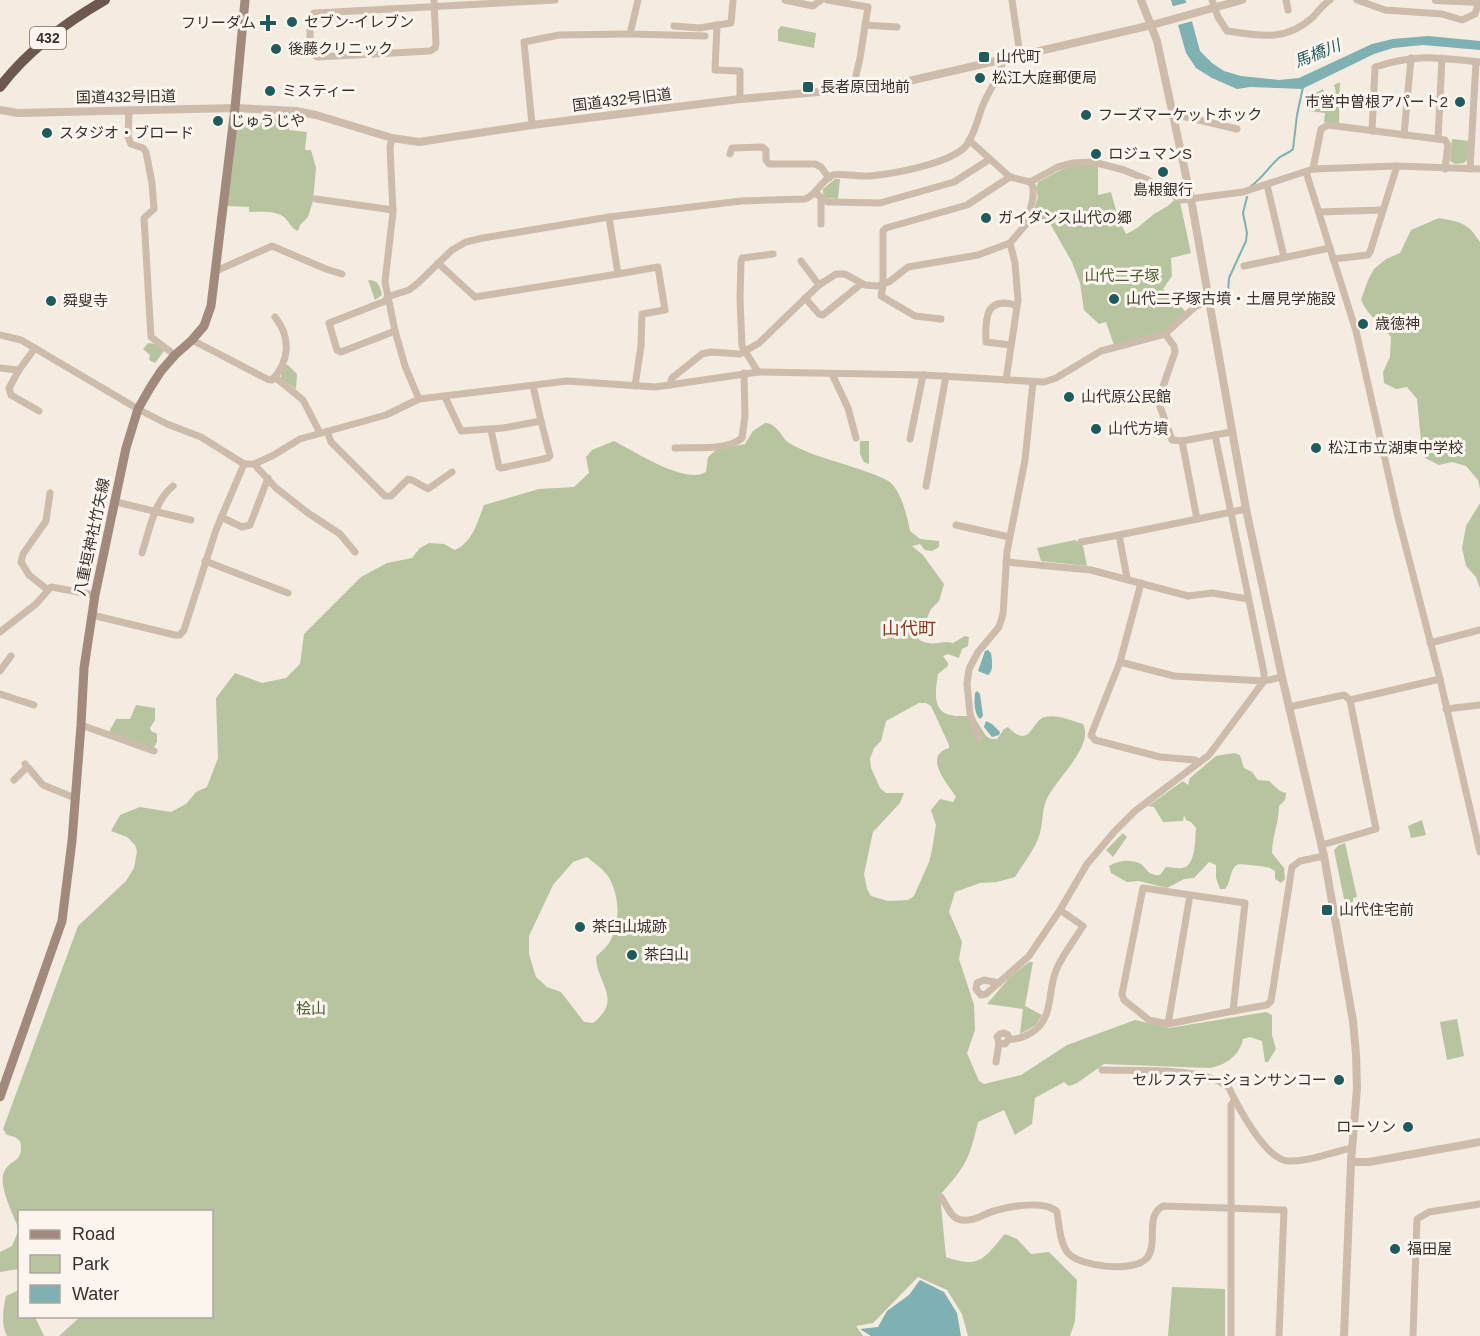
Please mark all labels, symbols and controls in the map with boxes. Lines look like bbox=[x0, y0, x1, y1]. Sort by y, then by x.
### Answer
place label: セブン-イレブン bbox=[304, 13, 414, 30]
place label: フリーダム bbox=[181, 14, 256, 31]
marker: セブン-イレブン bbox=[285, 15, 299, 29]
marker: フリーダム bbox=[261, 16, 275, 30]
road number: 432 bbox=[30, 27, 66, 49]
water label: 馬橋川 bbox=[1292, 36, 1344, 70]
place label: 後藤クリニック bbox=[288, 40, 393, 57]
marker: 後藤クリニック bbox=[269, 42, 283, 56]
place label: 山代町 bbox=[996, 48, 1041, 65]
marker: 山代町 bbox=[977, 50, 991, 64]
place label: 松江大庭郵便局 bbox=[992, 69, 1097, 86]
marker: 松江大庭郵便局 bbox=[973, 71, 987, 85]
place label: 長者原団地前 bbox=[820, 78, 910, 95]
marker: 長者原団地前 bbox=[801, 80, 815, 94]
place label: ミスティー bbox=[282, 82, 356, 99]
marker: ミスティー bbox=[263, 84, 277, 98]
street label: 国道432号旧道 bbox=[571, 85, 673, 114]
street label: 国道432号旧道 bbox=[76, 87, 176, 106]
place label: 市営中曽根アパート2 bbox=[1305, 93, 1448, 110]
marker: 市営中曽根アパート2 bbox=[1453, 95, 1467, 109]
place label: フーズマーケットホック bbox=[1098, 106, 1262, 123]
marker: フーズマーケットホック bbox=[1079, 108, 1093, 122]
place label: じゅうじや bbox=[230, 112, 305, 129]
marker: じゅうじや bbox=[211, 114, 225, 128]
place label: スタジオ・ブロード bbox=[59, 124, 194, 141]
marker: スタジオ・ブロード bbox=[40, 126, 54, 140]
place label: ロジュマンS bbox=[1108, 145, 1192, 162]
marker: ロジュマンS bbox=[1089, 147, 1103, 161]
marker: 島根銀行 bbox=[1156, 165, 1170, 179]
place label: 島根銀行 bbox=[1133, 181, 1193, 198]
place label: ガイダンス山代の郷 bbox=[998, 209, 1132, 226]
marker: ガイダンス山代の郷 bbox=[979, 211, 993, 225]
park label: 山代二子塚 bbox=[1084, 267, 1160, 284]
place label: 山代二子塚古墳・土層見学施設 bbox=[1126, 290, 1336, 307]
place label: 舜叟寺 bbox=[63, 292, 108, 309]
marker: 山代二子塚古墳・土層見学施設 bbox=[1107, 292, 1121, 306]
marker: 舜叟寺 bbox=[44, 294, 58, 308]
place label: 歳徳神 bbox=[1375, 315, 1420, 332]
marker: 歳徳神 bbox=[1356, 317, 1370, 331]
place label: 山代原公民館 bbox=[1081, 388, 1171, 405]
marker: 山代原公民館 bbox=[1062, 390, 1076, 404]
place label: 山代方墳 bbox=[1108, 420, 1168, 437]
marker: 山代方墳 bbox=[1089, 422, 1103, 436]
place label: 松江市立湖東中学校 bbox=[1328, 439, 1463, 456]
marker: 松江市立湖東中学校 bbox=[1309, 441, 1323, 455]
street label: 八重垣神社竹矢線 bbox=[71, 476, 112, 597]
district label: 山代町 bbox=[882, 619, 936, 639]
place label: 山代住宅前 bbox=[1339, 901, 1414, 918]
marker: 山代住宅前 bbox=[1320, 903, 1334, 917]
place label: 茶臼山城跡 bbox=[592, 918, 667, 935]
marker: 茶臼山城跡 bbox=[573, 920, 587, 934]
place label: 茶臼山 bbox=[644, 946, 689, 963]
marker: 茶臼山 bbox=[625, 948, 639, 962]
park label: 桧山 bbox=[296, 1000, 326, 1017]
place label: セルフステーションサンコー bbox=[1132, 1071, 1327, 1088]
marker: セルフステーションサンコー bbox=[1332, 1073, 1346, 1087]
place label: ローソン bbox=[1336, 1118, 1396, 1135]
marker: ローソン bbox=[1401, 1120, 1415, 1134]
legend bbox=[18, 1210, 213, 1318]
text: Road bbox=[72, 1224, 115, 1244]
place label: 福田屋 bbox=[1407, 1240, 1452, 1257]
marker: 福田屋 bbox=[1388, 1242, 1402, 1256]
text: Park bbox=[72, 1254, 110, 1274]
text: Water bbox=[72, 1284, 119, 1304]

